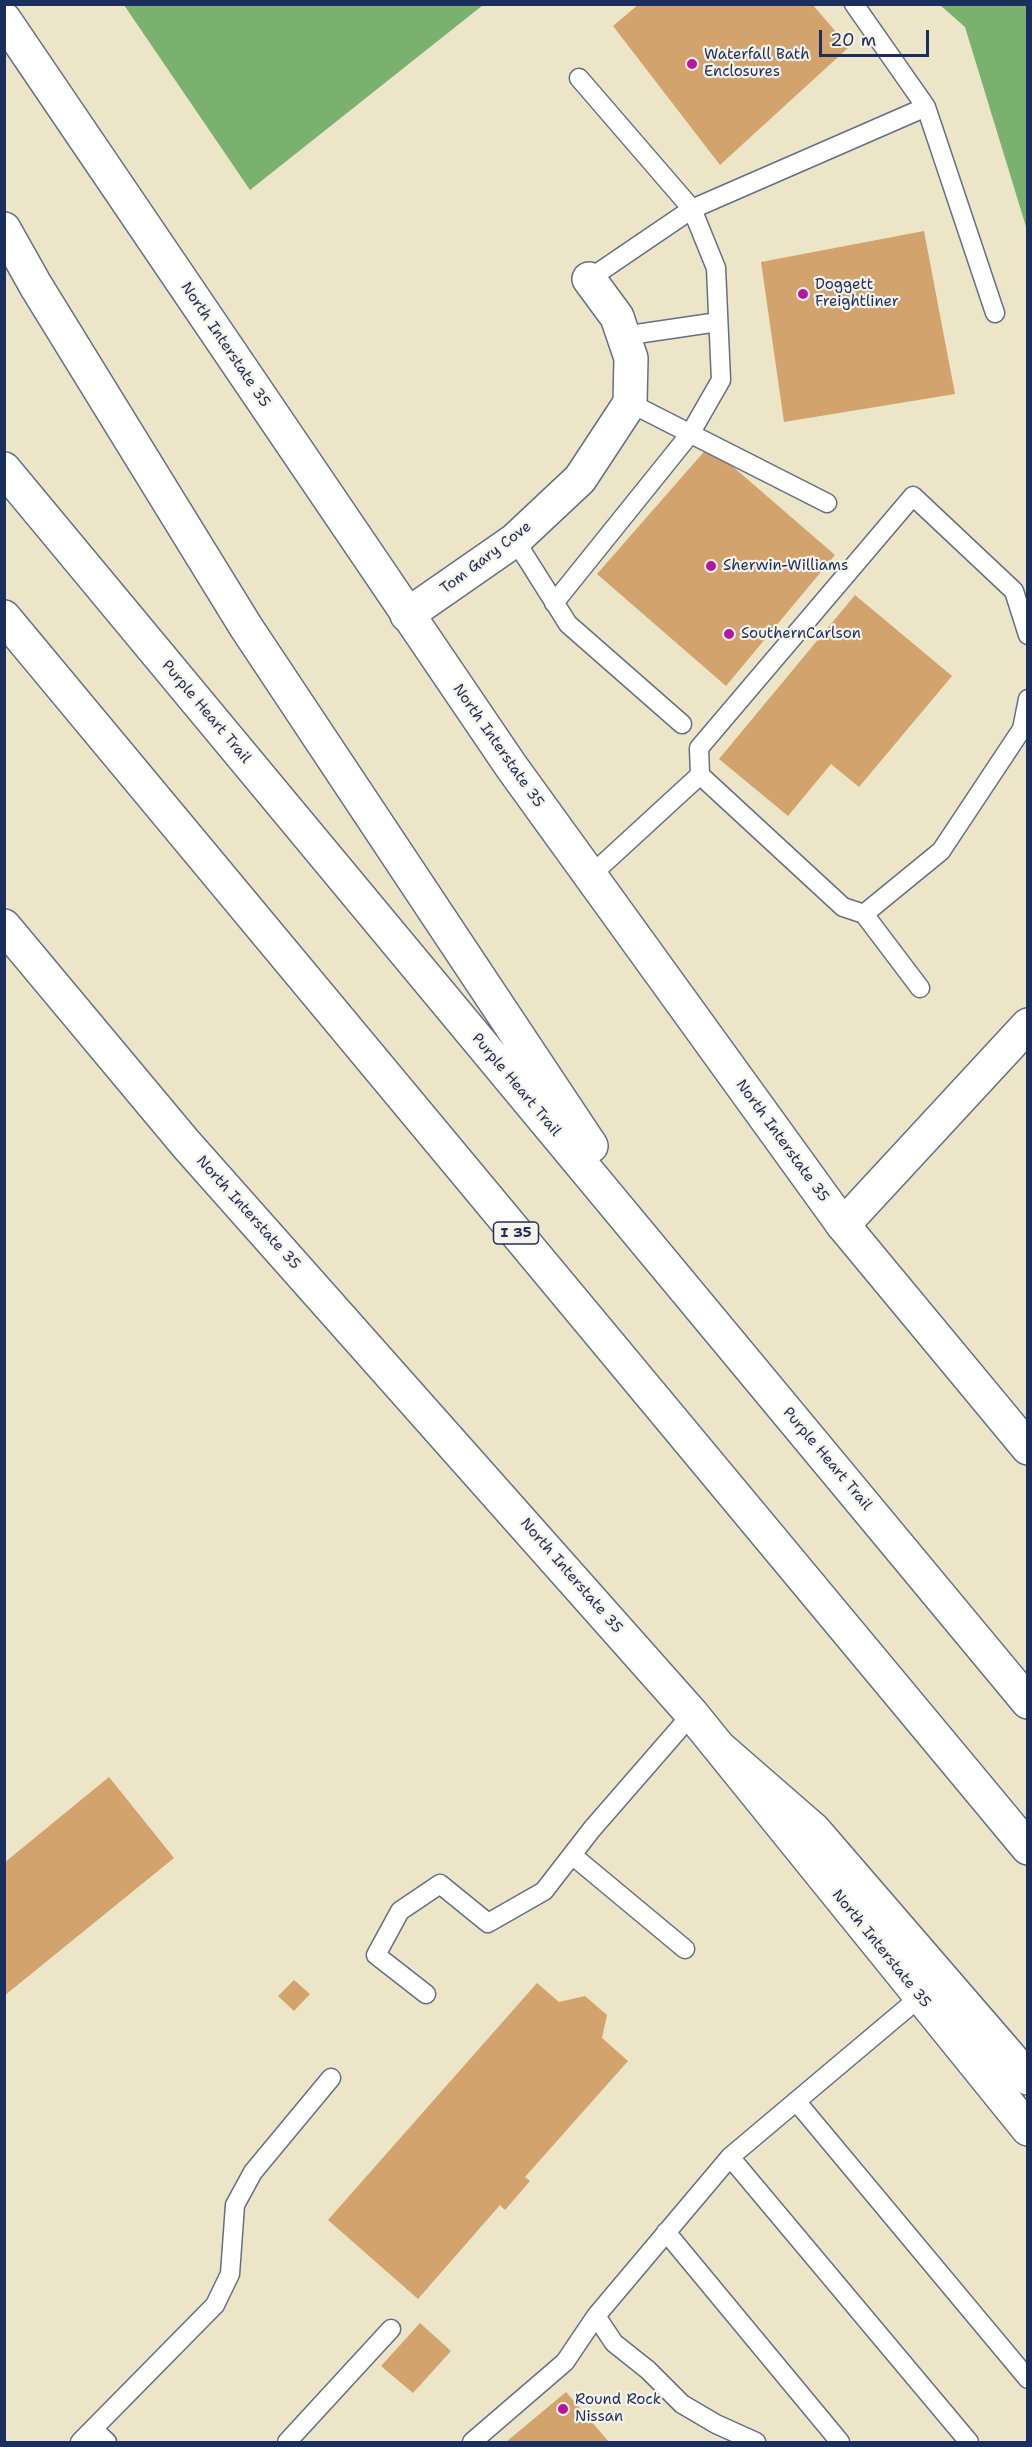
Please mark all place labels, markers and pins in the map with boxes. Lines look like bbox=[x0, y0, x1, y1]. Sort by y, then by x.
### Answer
place label: Waterfall Bath Enclosures bbox=[704, 46, 810, 81]
marker: Waterfall Bath Enclosures bbox=[685, 57, 699, 71]
place label: Doggett Freightliner bbox=[815, 276, 899, 311]
marker: Doggett Freightliner bbox=[796, 287, 810, 301]
place label: Sherwin-Williams bbox=[723, 557, 848, 575]
marker: Sherwin-Williams bbox=[704, 559, 718, 573]
place label: SouthernCarlson bbox=[741, 625, 861, 643]
marker: SouthernCarlson bbox=[722, 627, 736, 641]
place label: Round Rock Nissan bbox=[575, 2391, 661, 2426]
marker: Round Rock Nissan bbox=[556, 2402, 570, 2416]

